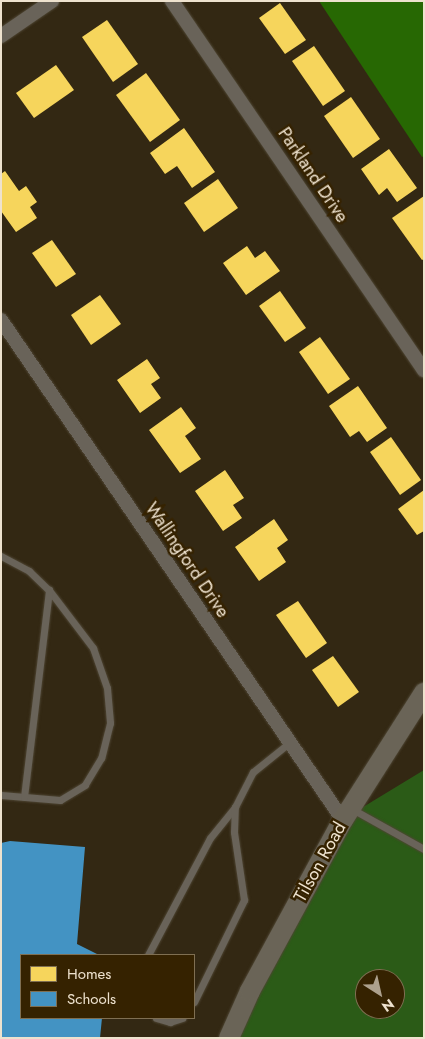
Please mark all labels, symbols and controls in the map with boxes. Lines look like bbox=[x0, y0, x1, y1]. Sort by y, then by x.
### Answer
street label: Parkland Drive bbox=[273, 123, 353, 227]
street label: Wallingford Drive bbox=[141, 498, 233, 622]
street label: Tilson Road bbox=[289, 818, 351, 906]
legend bbox=[20, 954, 195, 1019]
text: Homes bbox=[67, 963, 111, 985]
north arrow bbox=[355, 969, 405, 1019]
text: Schools bbox=[67, 988, 116, 1010]
text: N bbox=[378, 994, 398, 1017]

